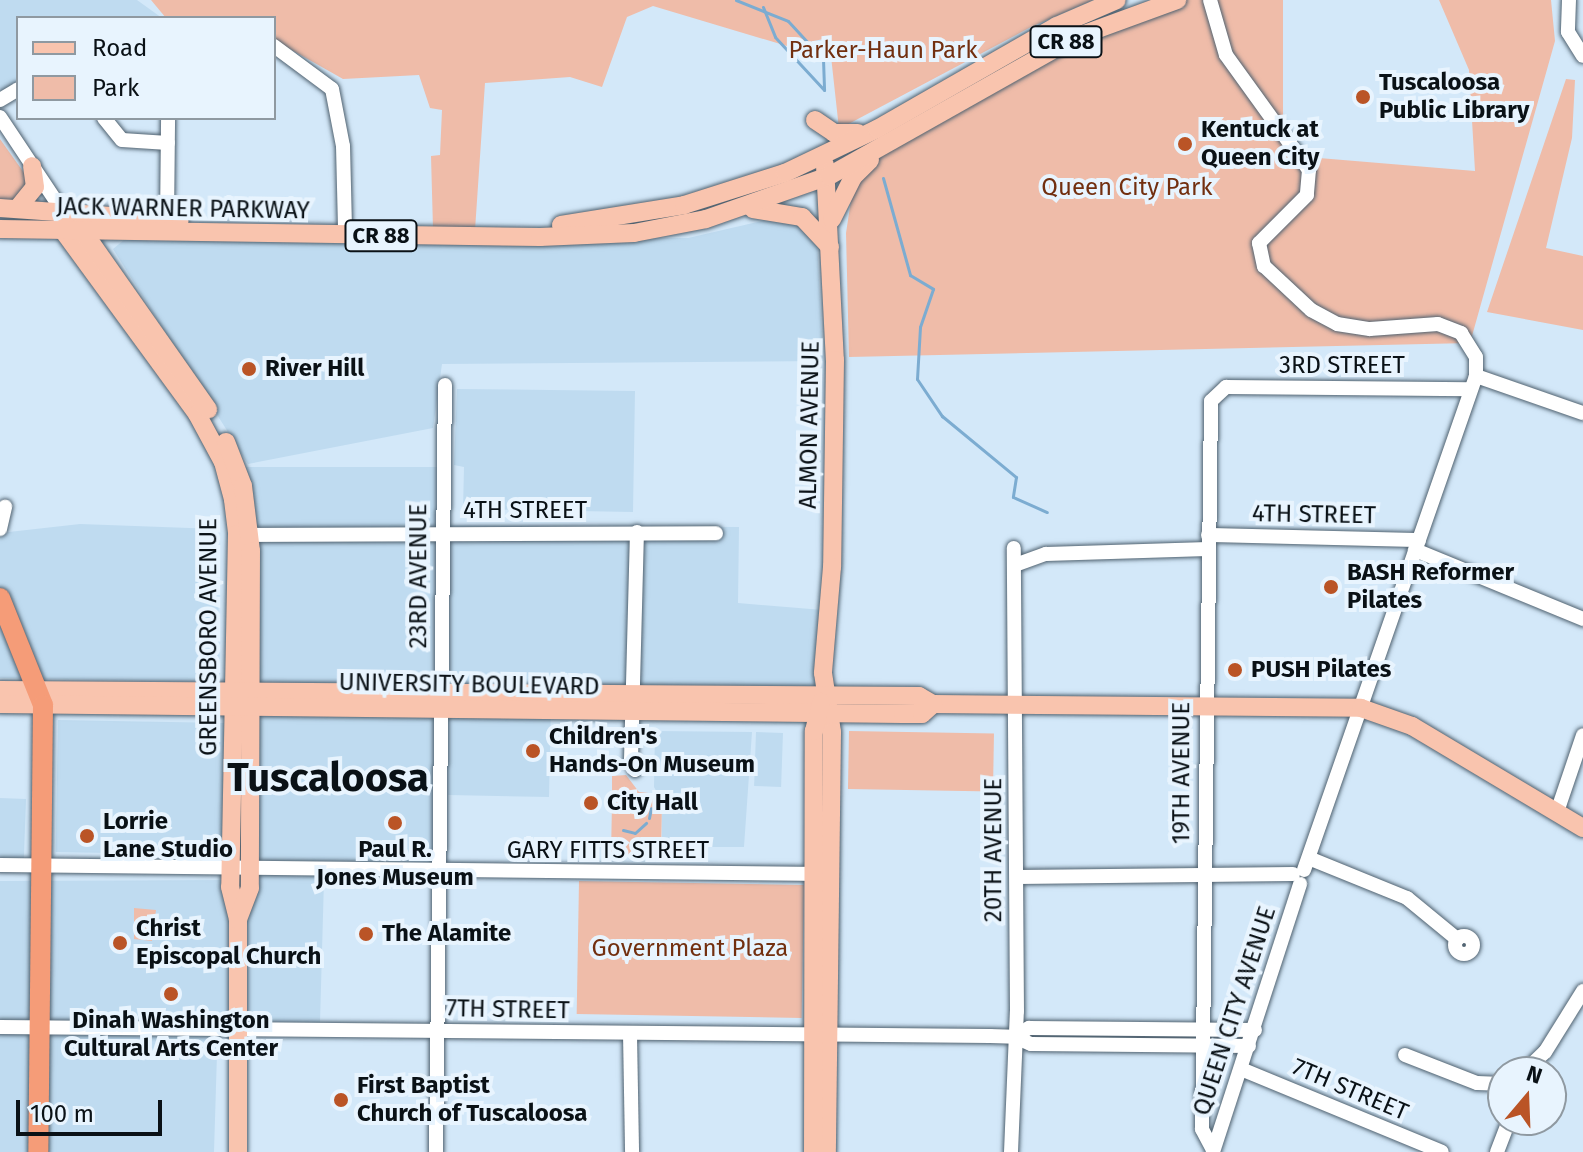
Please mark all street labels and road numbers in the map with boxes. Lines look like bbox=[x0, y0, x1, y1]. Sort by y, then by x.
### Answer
road number: CR 88 bbox=[1028, 24, 1104, 60]
street label: JACK WARNER PARKWAY bbox=[56, 192, 310, 226]
road number: CR 88 bbox=[343, 218, 419, 254]
street label: ALMON AVENUE bbox=[794, 341, 826, 509]
street label: 3RD STREET bbox=[1279, 352, 1405, 380]
street label: 4TH STREET bbox=[463, 497, 587, 525]
street label: 4TH STREET bbox=[1252, 500, 1376, 530]
street label: 23RD AVENUE bbox=[405, 504, 433, 648]
street label: GREENSBORO AVENUE bbox=[195, 518, 223, 756]
street label: UNIVERSITY BOULEVARD bbox=[338, 668, 600, 702]
street label: 19TH AVENUE bbox=[1168, 702, 1196, 844]
street label: 20TH AVENUE bbox=[980, 778, 1008, 922]
street label: GARY FITTS STREET bbox=[507, 837, 709, 865]
street label: QUEEN CITY AVENUE bbox=[1188, 903, 1282, 1119]
street label: 7TH STREET bbox=[446, 995, 570, 1025]
street label: 7TH STREET bbox=[1288, 1053, 1412, 1127]

